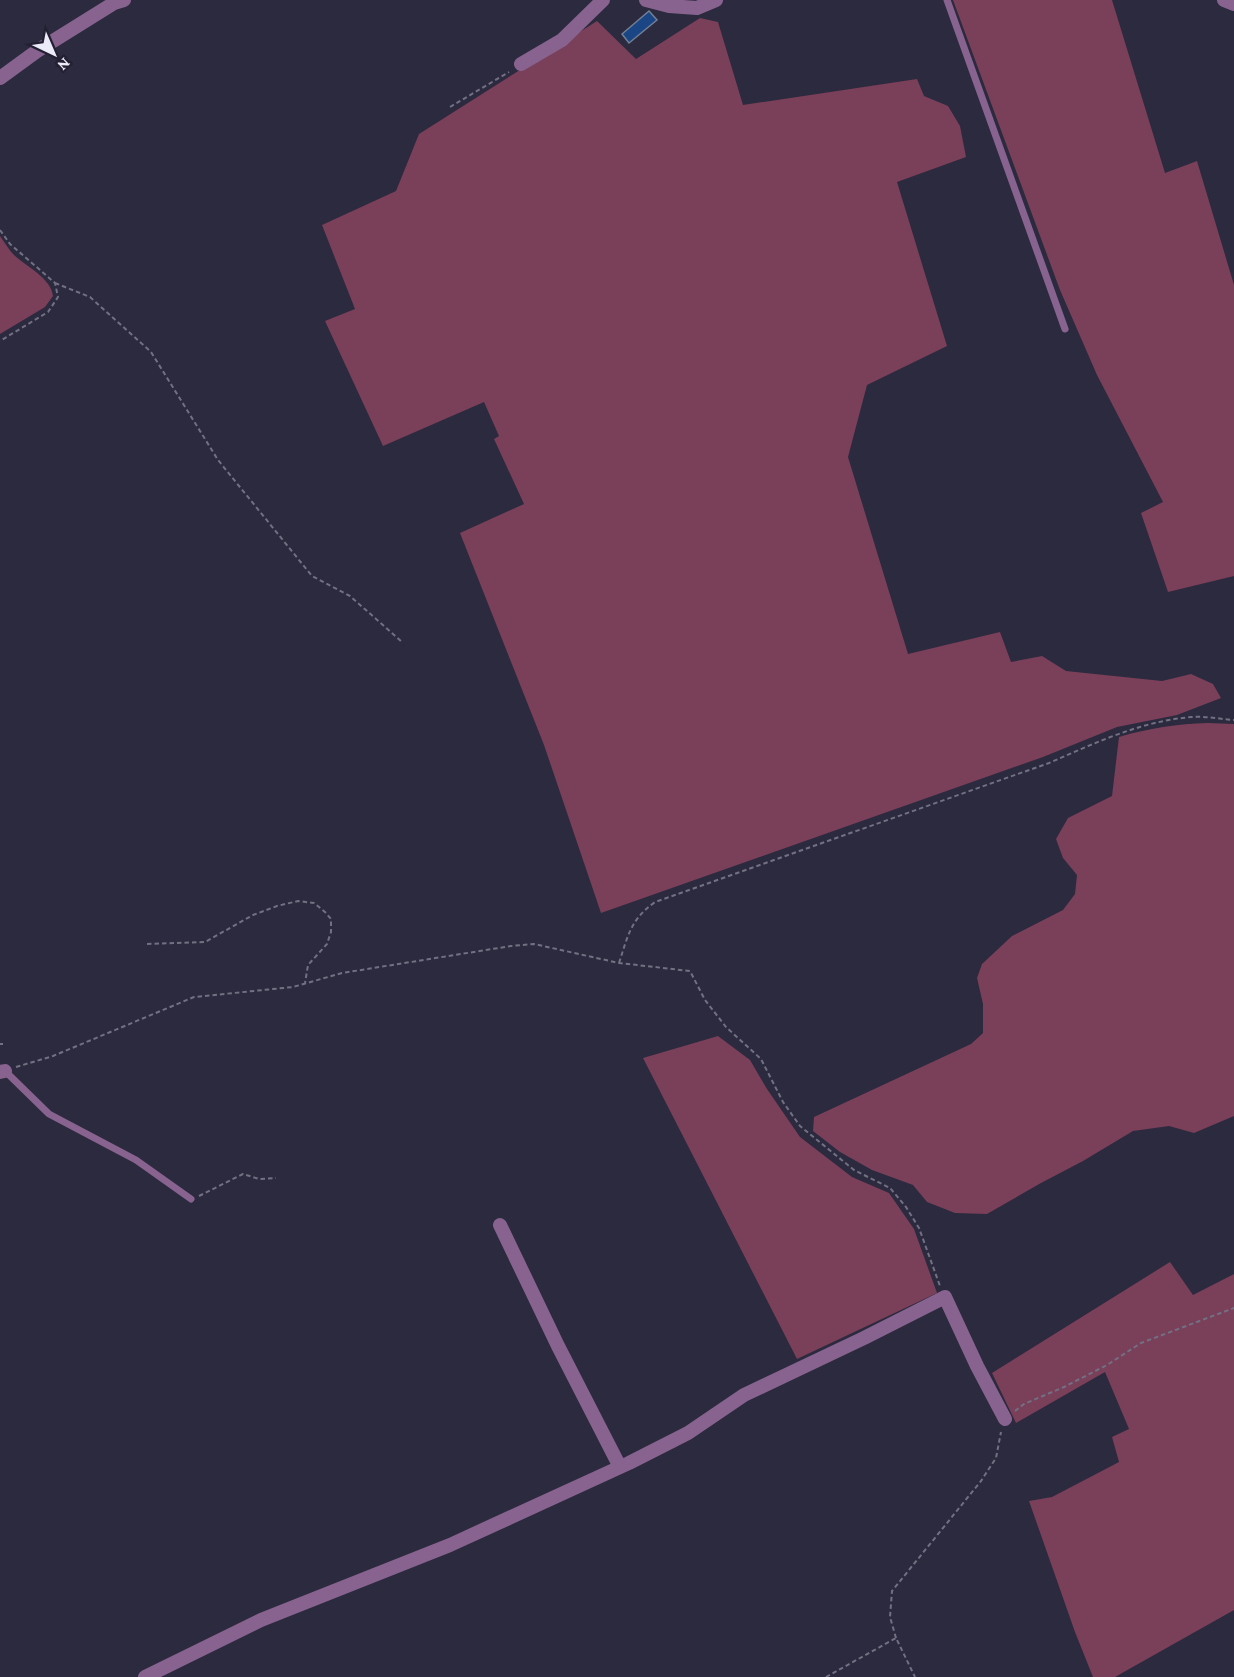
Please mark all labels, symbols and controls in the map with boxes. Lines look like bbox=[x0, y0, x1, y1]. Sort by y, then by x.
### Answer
north arrow bbox=[24, 24, 84, 84]
text: N bbox=[54, 55, 74, 74]

